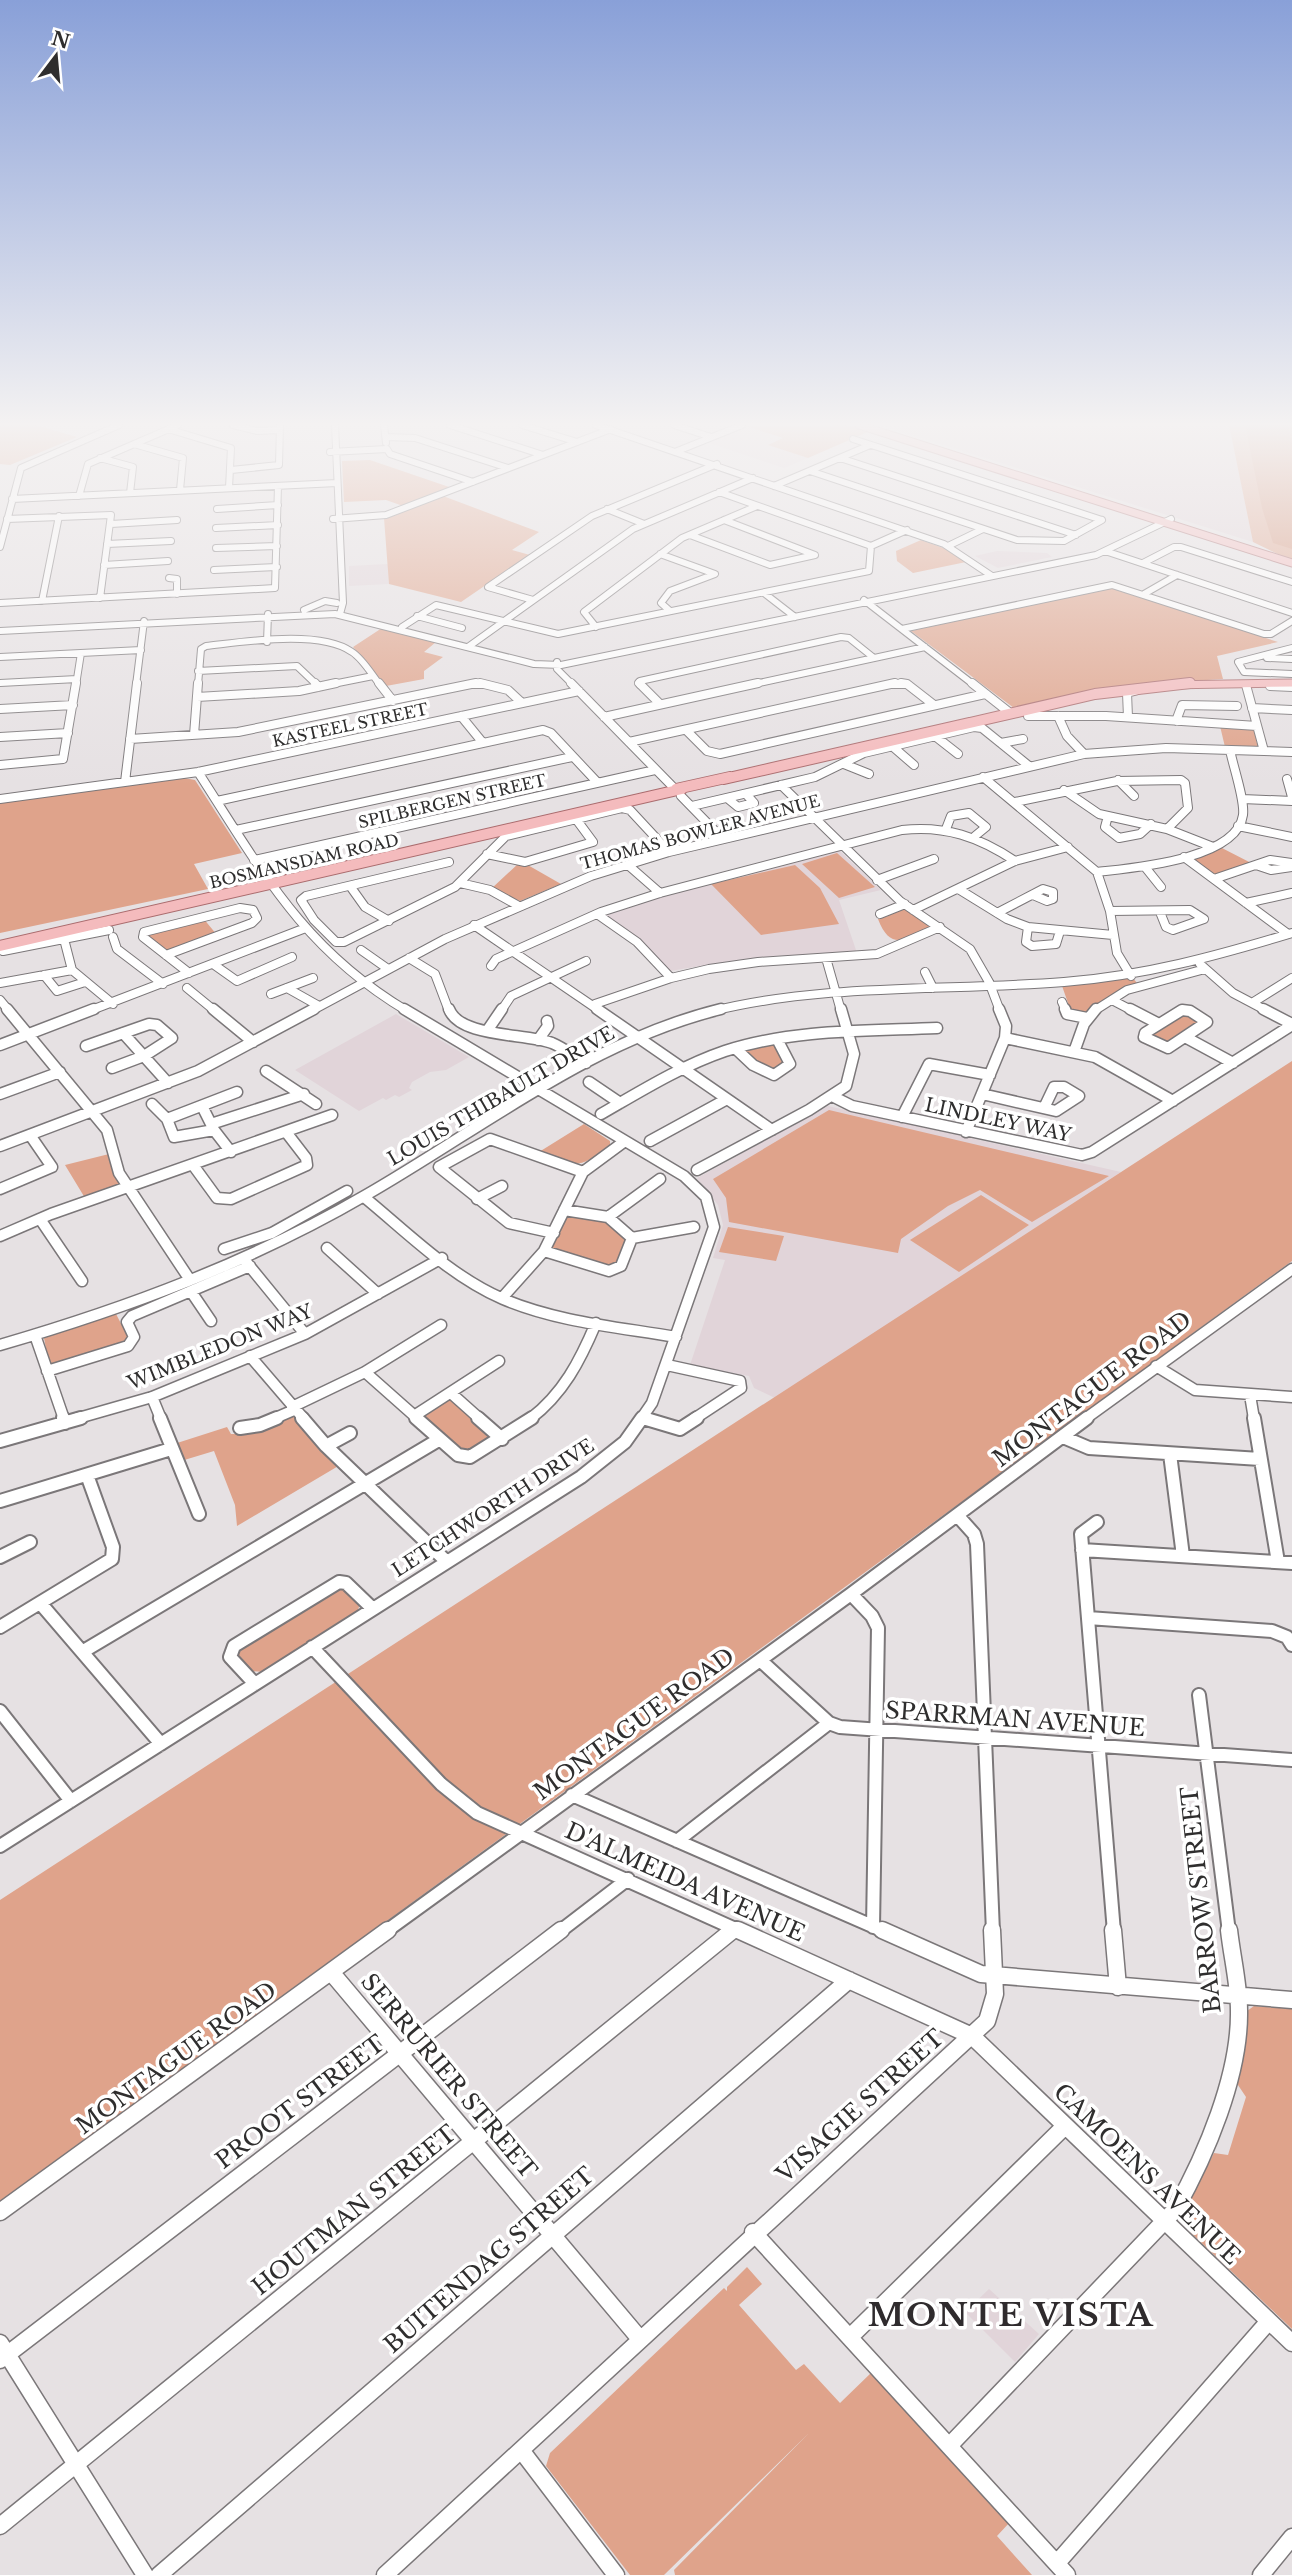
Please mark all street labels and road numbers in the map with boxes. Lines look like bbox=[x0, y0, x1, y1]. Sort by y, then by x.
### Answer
street label: KASTEEL STREET bbox=[270, 699, 430, 751]
street label: SPILBERGEN STREET bbox=[356, 770, 548, 832]
street label: THOMAS BOWLER AVENUE bbox=[578, 790, 822, 874]
street label: BOSMANSDAM ROAD bbox=[207, 829, 401, 893]
street label: LOUIS THIBAULT DRIVE bbox=[383, 1022, 619, 1170]
street label: LINDLEY WAY bbox=[923, 1093, 1073, 1147]
street label: WIMBLEDON WAY bbox=[123, 1299, 316, 1395]
street label: MONTAGUE ROAD bbox=[987, 1305, 1197, 1473]
street label: LETCHWORTH DRIVE bbox=[388, 1434, 598, 1582]
street label: MONTAGUE ROAD bbox=[528, 1642, 740, 1806]
street label: SPARRMAN AVENUE bbox=[884, 1696, 1146, 1742]
street label: BARROW STREET bbox=[1175, 1785, 1227, 2015]
street label: D'ALMEIDA AVENUE bbox=[561, 1816, 809, 1948]
street label: SERRURIER STREET bbox=[355, 1968, 543, 2184]
street label: MONTAGUE ROAD bbox=[70, 1976, 282, 2140]
street label: VISAGIE STREET bbox=[770, 2023, 950, 2189]
street label: PROOT STREET bbox=[210, 2029, 390, 2175]
street label: CAMOENS AVENUE bbox=[1048, 2078, 1246, 2270]
street label: HOUTMAN STREET bbox=[246, 2119, 462, 2301]
street label: BUITENDAG STREET bbox=[378, 2161, 600, 2359]

